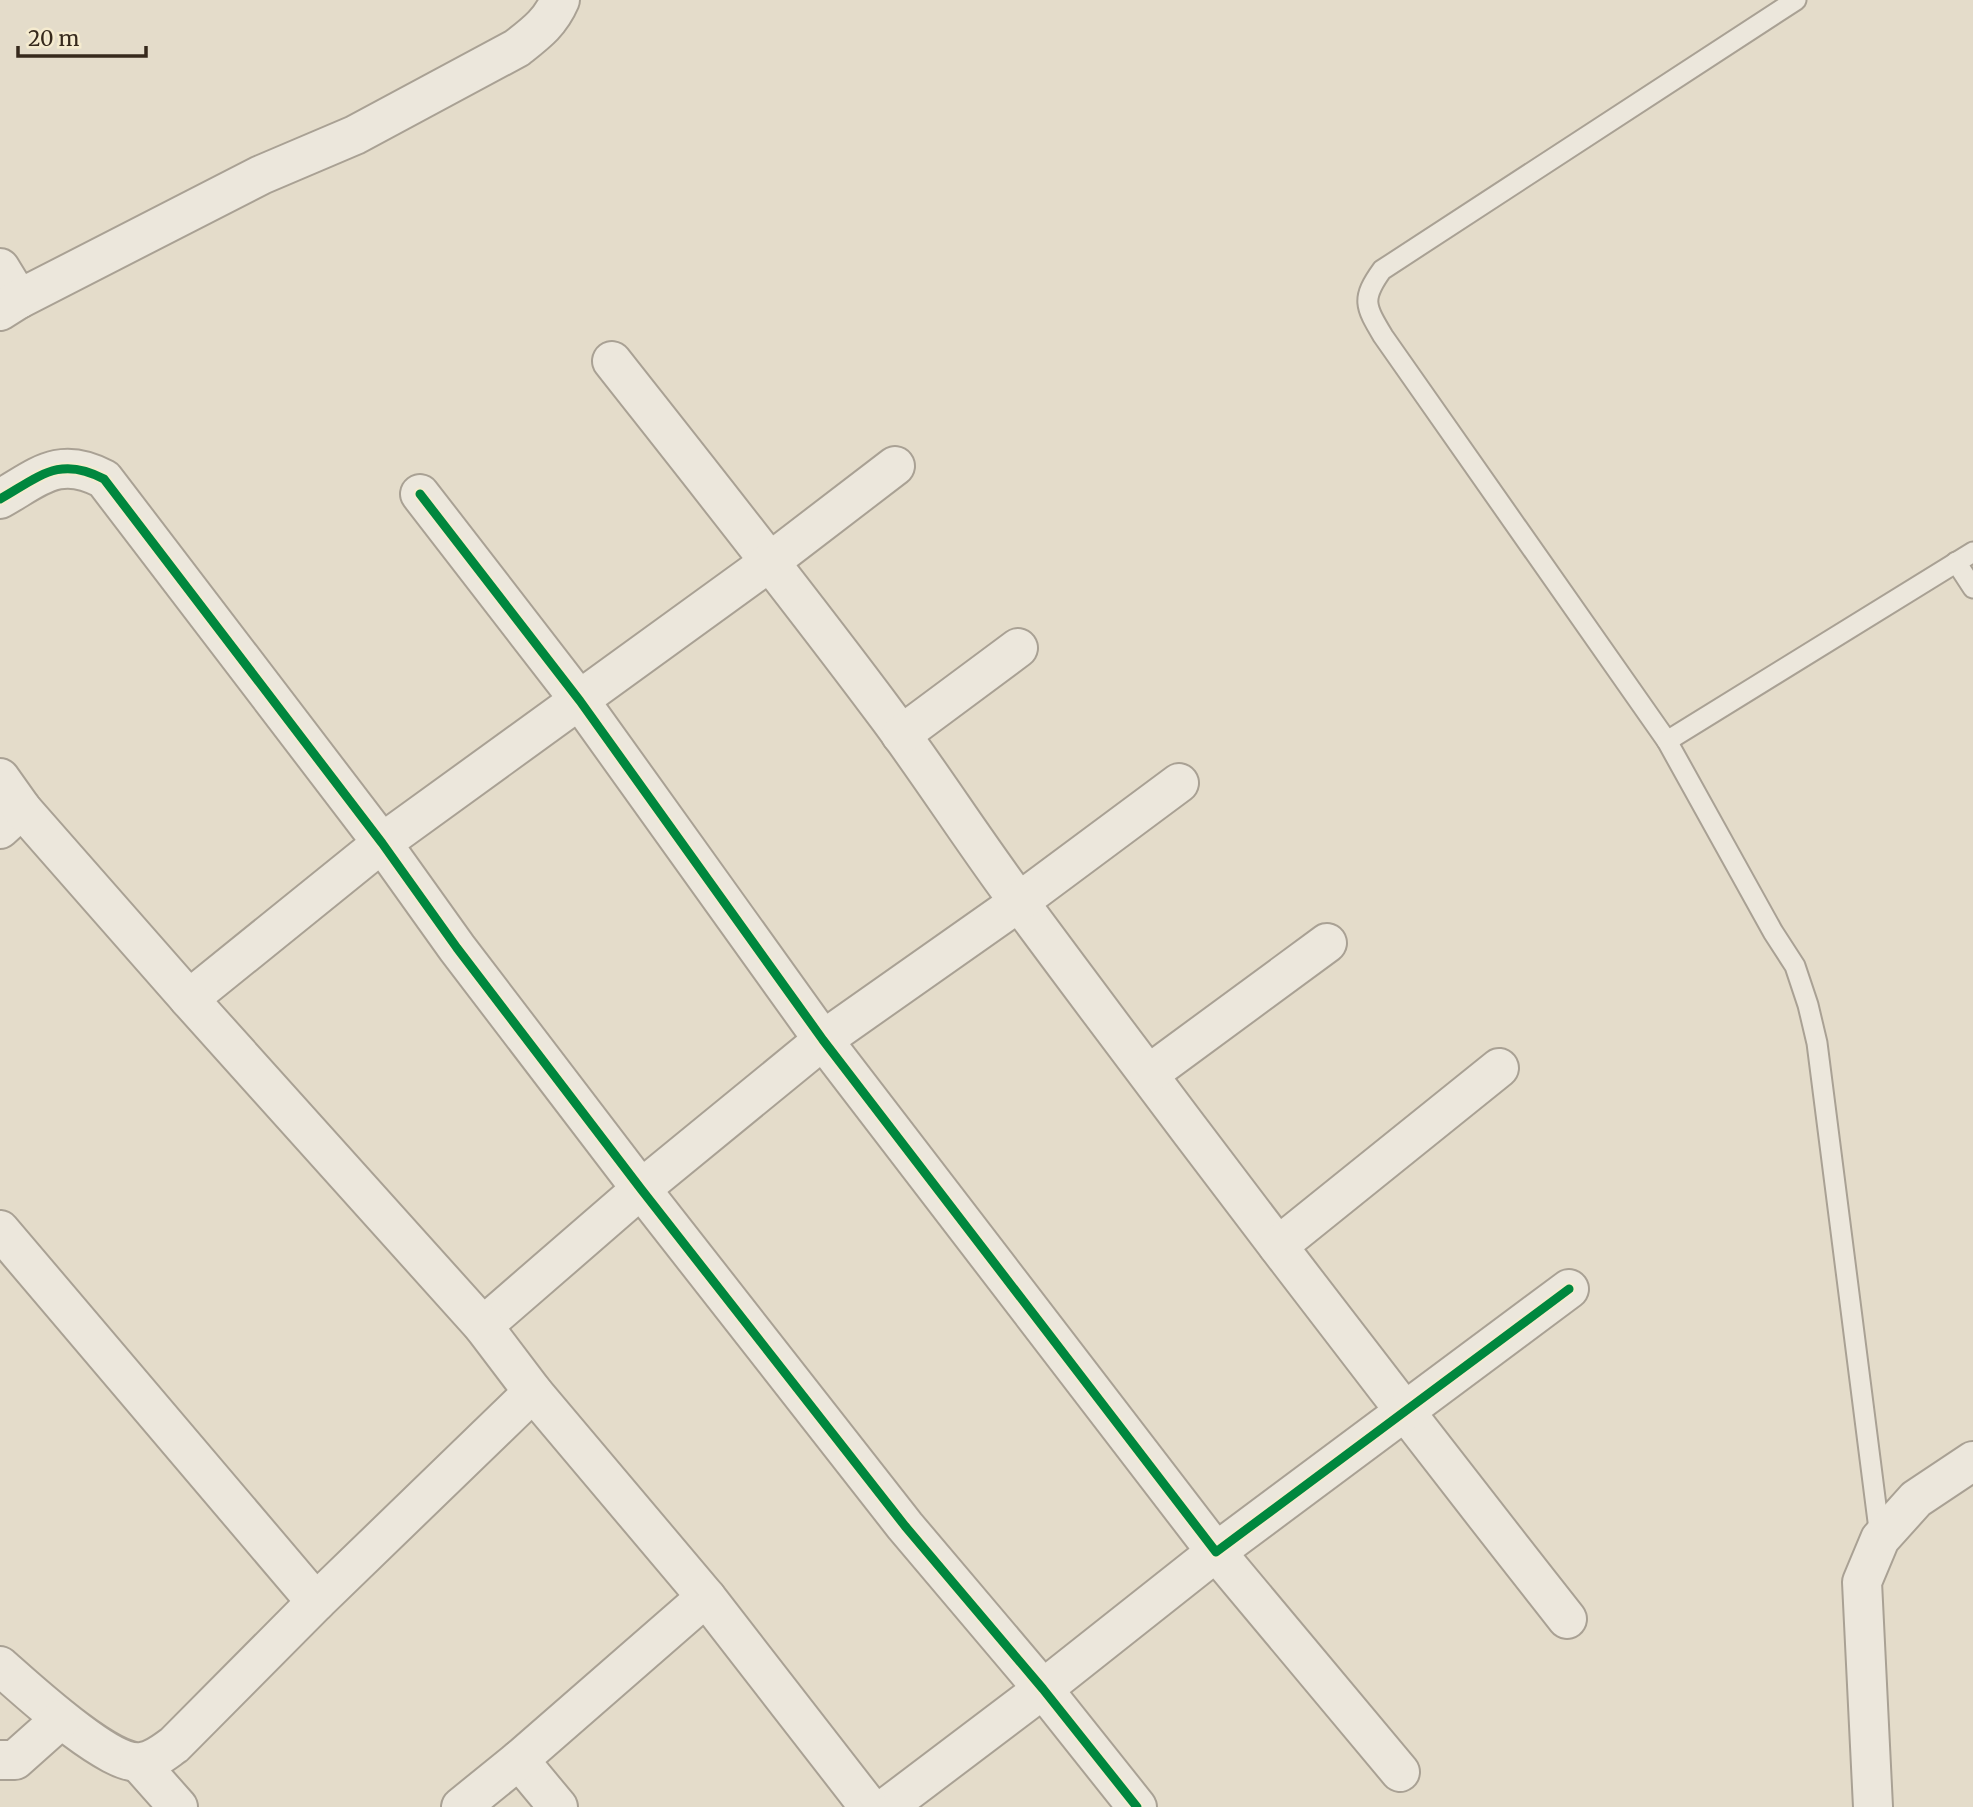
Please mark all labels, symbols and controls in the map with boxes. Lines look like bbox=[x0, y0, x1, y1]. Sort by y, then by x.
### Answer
scale bar bbox=[18, 14, 145, 58]
text: 20 m bbox=[28, 25, 80, 52]

